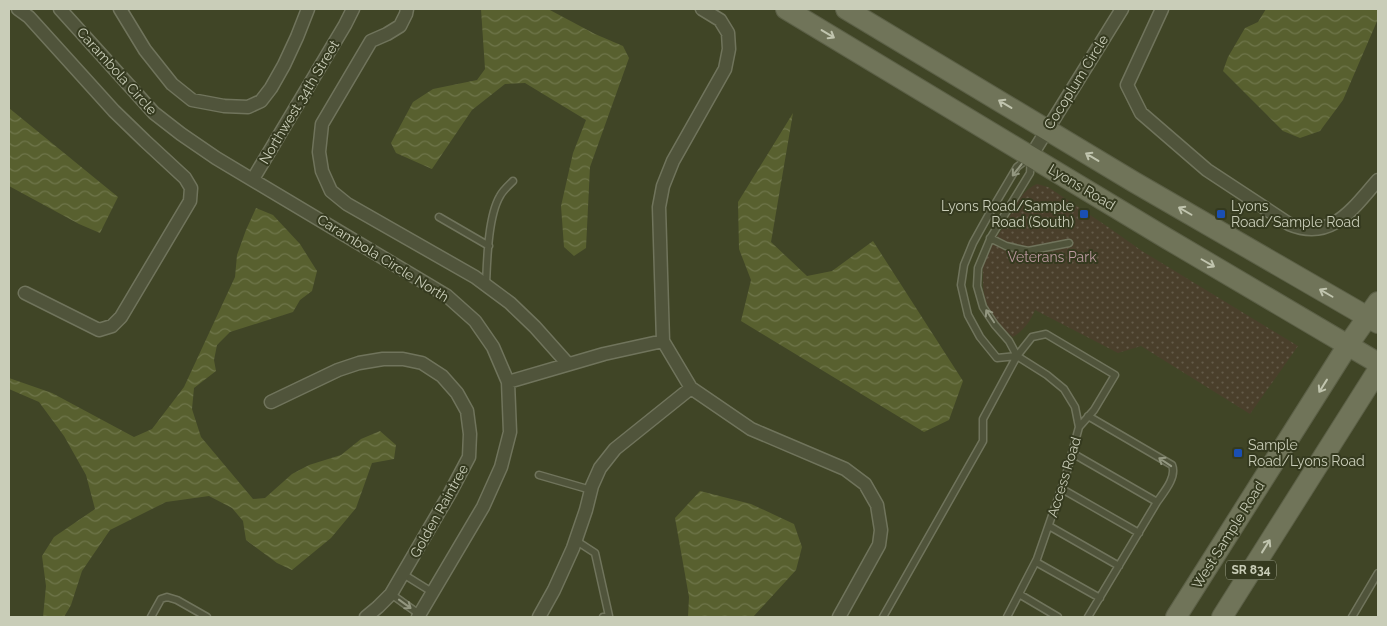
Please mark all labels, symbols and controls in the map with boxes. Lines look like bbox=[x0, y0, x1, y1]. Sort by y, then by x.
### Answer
street label: Carambola Circle bbox=[74, 24, 160, 118]
one-way arrow bbox=[821, 30, 835, 40]
street label: Cocoplum Circle bbox=[1041, 32, 1111, 132]
street label: Northwest 34th Street bbox=[256, 37, 342, 167]
one-way arrow bbox=[999, 99, 1013, 109]
one-way arrow bbox=[1086, 151, 1100, 161]
street label: Lyons Road bbox=[1046, 161, 1118, 213]
one-way arrow bbox=[1011, 163, 1022, 176]
place label: Lyons Road/Sample Road (South) bbox=[941, 198, 1074, 230]
place label: Lyons Road/Sample Road bbox=[1231, 198, 1360, 230]
one-way arrow bbox=[1179, 206, 1193, 216]
marker: Lyons Road/Sample Road (South) bbox=[1078, 208, 1090, 220]
marker: Lyons Road/Sample Road bbox=[1215, 208, 1227, 220]
street label: Carambola Circle North bbox=[314, 211, 452, 305]
park label: Veterans Park bbox=[1007, 249, 1097, 265]
one-way arrow bbox=[1201, 258, 1215, 268]
one-way arrow bbox=[1319, 287, 1333, 297]
one-way arrow bbox=[984, 310, 994, 324]
one-way arrow bbox=[1317, 379, 1328, 393]
street label: Access Road bbox=[1044, 435, 1084, 519]
place label: Sample Road/Lyons Road bbox=[1248, 437, 1365, 469]
marker: Sample Road/Lyons Road bbox=[1232, 447, 1244, 459]
one-way arrow bbox=[1158, 457, 1172, 467]
street label: Golden Raintree bbox=[407, 461, 471, 561]
street label: West Sample Road bbox=[1188, 478, 1268, 592]
one-way arrow bbox=[1262, 540, 1272, 554]
road number: SR 834 bbox=[1226, 560, 1276, 580]
one-way arrow bbox=[398, 599, 412, 609]

